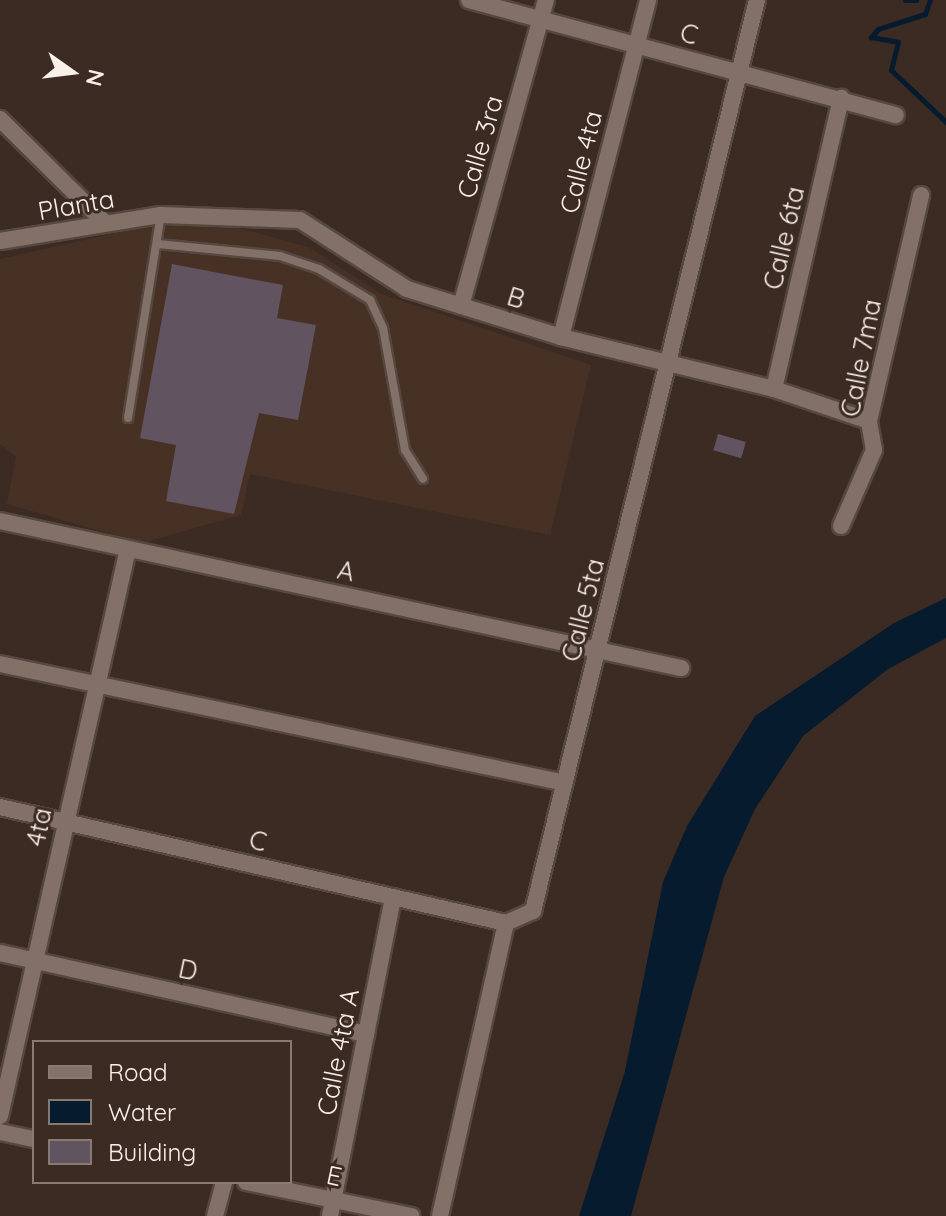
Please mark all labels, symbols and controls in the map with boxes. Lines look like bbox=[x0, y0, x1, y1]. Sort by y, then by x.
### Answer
street label: C bbox=[677, 17, 701, 51]
north arrow bbox=[32, 32, 112, 112]
text: N bbox=[80, 67, 111, 89]
street label: Calle 3ra bbox=[450, 92, 510, 202]
street label: Calle 4ta bbox=[553, 108, 609, 216]
street label: Planta bbox=[35, 183, 117, 227]
street label: Calle 6ta bbox=[757, 183, 811, 293]
street label: B bbox=[503, 281, 529, 315]
street label: Calle 7ma bbox=[834, 297, 888, 419]
street label: A bbox=[335, 554, 357, 588]
street label: Calle 5ta bbox=[555, 555, 611, 665]
street label: 4ta bbox=[20, 805, 58, 849]
street label: C bbox=[246, 824, 270, 858]
street label: D bbox=[176, 953, 200, 987]
street label: Calle 4ta A bbox=[310, 986, 366, 1118]
legend bbox=[32, 1040, 292, 1184]
text: Road bbox=[108, 1057, 168, 1087]
text: Water bbox=[108, 1097, 176, 1127]
text: Building bbox=[108, 1137, 196, 1167]
street label: E bbox=[324, 1159, 344, 1193]

